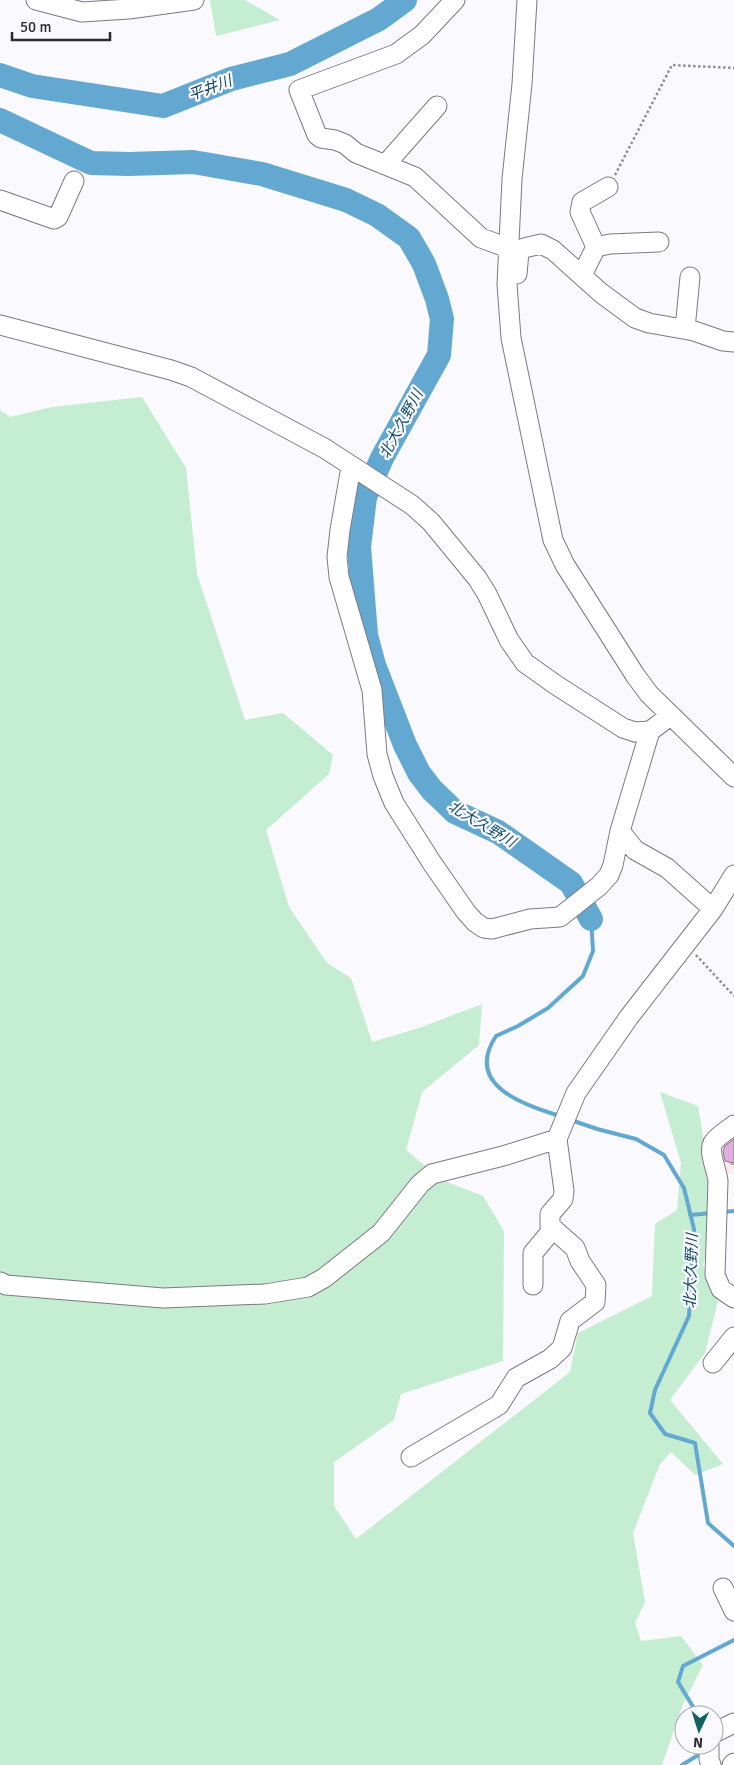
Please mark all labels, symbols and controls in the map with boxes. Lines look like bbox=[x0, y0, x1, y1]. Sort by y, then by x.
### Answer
scale bar bbox=[12, 10, 110, 42]
text: 50 m bbox=[20, 18, 51, 36]
water label: 平井川 bbox=[186, 71, 236, 104]
water label: 北大久野川 bbox=[375, 385, 427, 461]
water label: 北大久野川 bbox=[445, 797, 520, 852]
water label: 北大久野川 bbox=[681, 1231, 701, 1309]
north arrow bbox=[674, 1705, 724, 1755]
text: N bbox=[693, 1734, 704, 1751]

